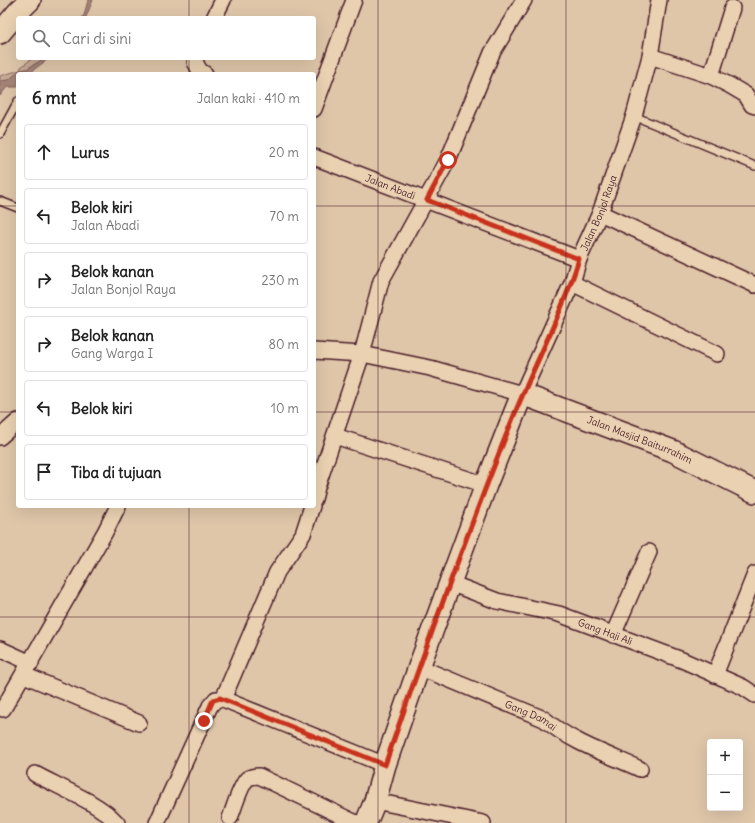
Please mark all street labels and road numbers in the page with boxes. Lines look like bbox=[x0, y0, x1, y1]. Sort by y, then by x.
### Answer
street label: Jalan Abadi bbox=[363, 171, 417, 202]
street label: Jalan Bonjol Raya bbox=[578, 173, 620, 253]
street label: Jalan Masjid Baiturrahim bbox=[585, 413, 695, 467]
street label: Gang Haji Ali bbox=[576, 616, 634, 648]
street label: Gang Damai bbox=[503, 698, 559, 734]

